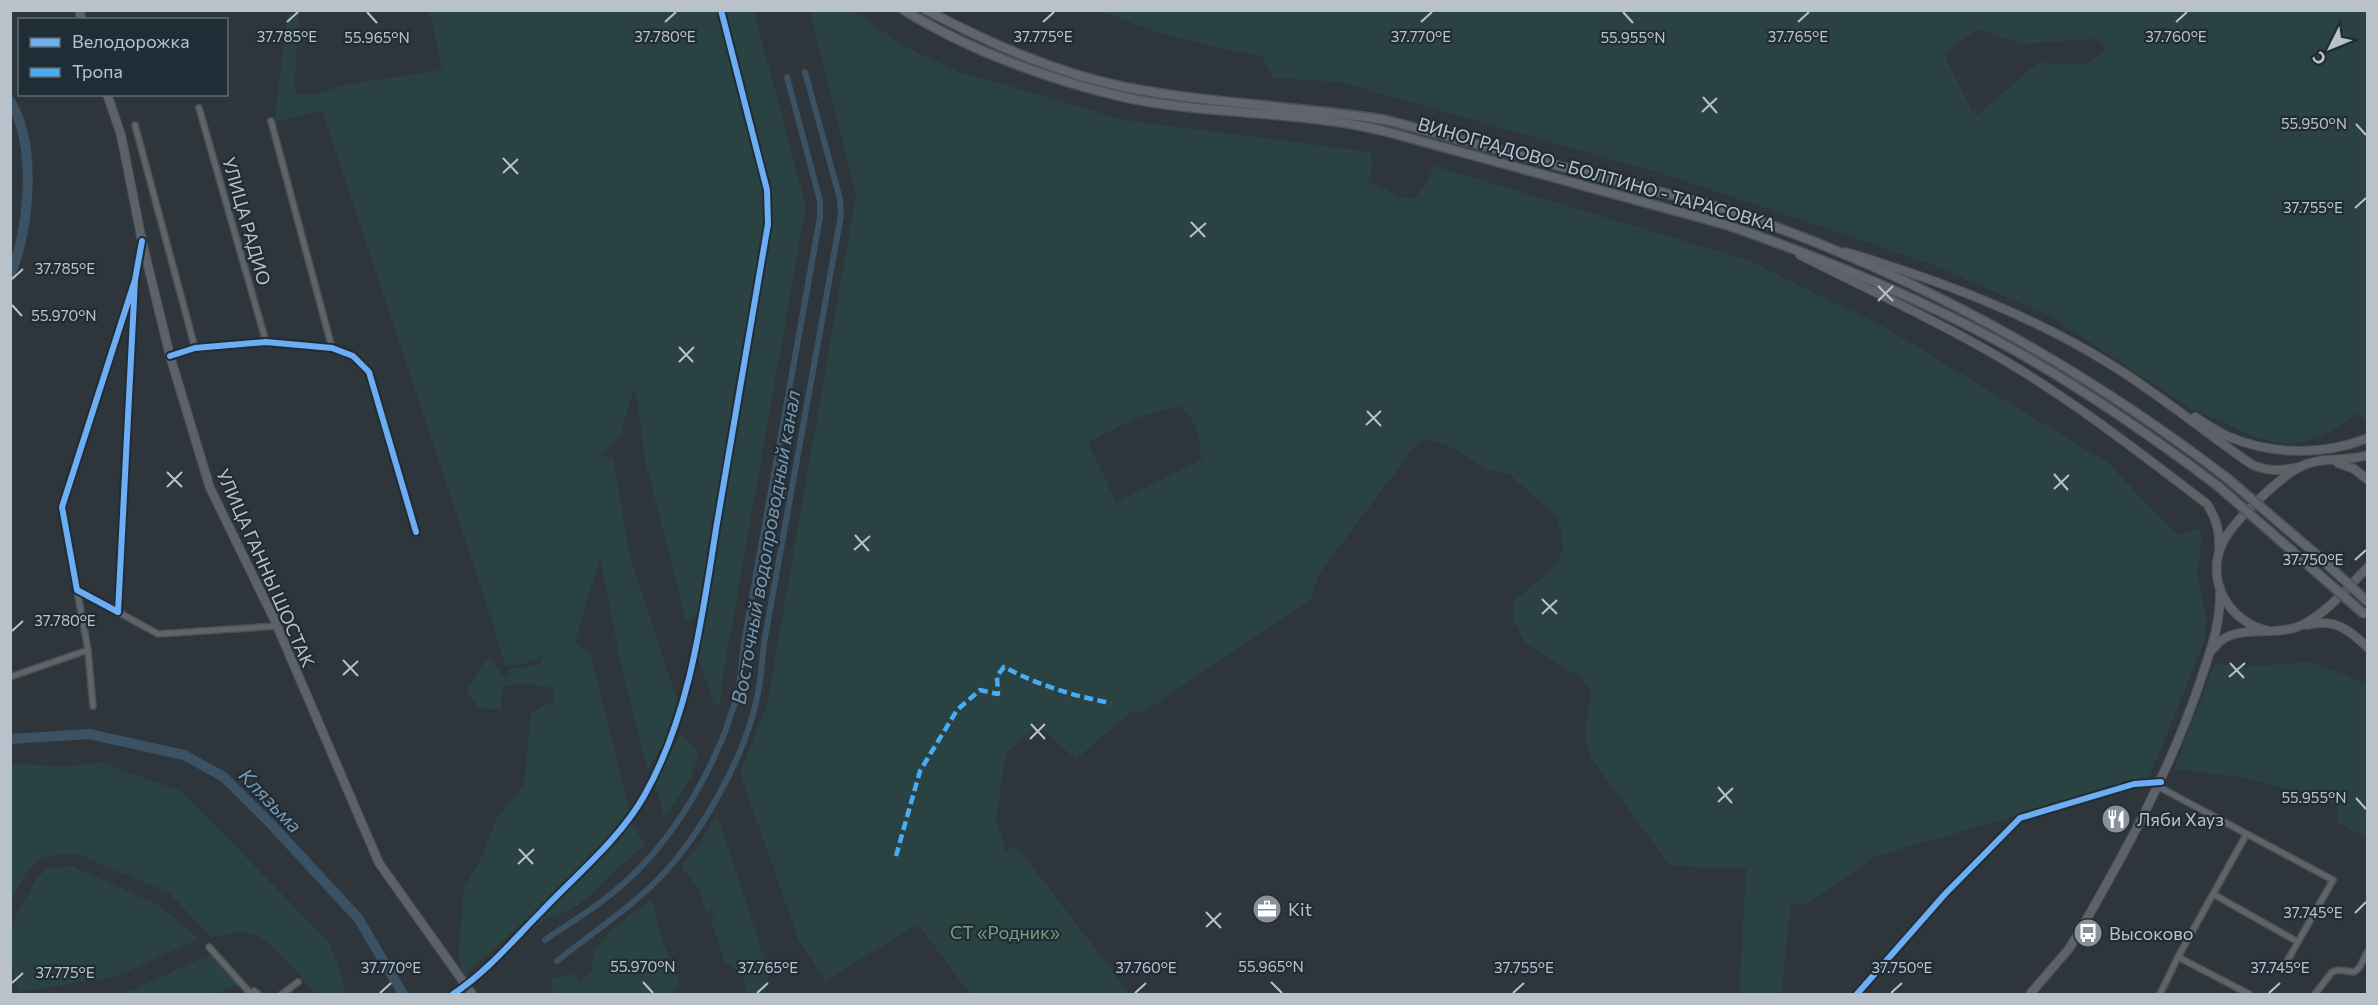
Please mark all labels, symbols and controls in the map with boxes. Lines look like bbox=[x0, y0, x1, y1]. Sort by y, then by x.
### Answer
legend bbox=[18, 18, 228, 96]
north arrow bbox=[2300, 18, 2360, 78]
text: 37.785°E bbox=[257, 27, 317, 45]
text: 37.780°E bbox=[634, 27, 696, 45]
text: 37.775°E bbox=[1013, 27, 1073, 45]
text: 37.770°E bbox=[1391, 27, 1451, 45]
text: 37.765°E bbox=[1768, 27, 1828, 45]
text: 37.760°E bbox=[2145, 27, 2207, 45]
text: 55.965°N bbox=[344, 28, 410, 46]
text: 55.955°N bbox=[1601, 28, 1665, 46]
text: Велодорожка bbox=[72, 30, 190, 52]
text: С bbox=[2308, 48, 2329, 69]
text: Тропа bbox=[72, 60, 123, 82]
street label: ВИНОГРАДОВО - БОЛТИНО - ТАРАСОВКА bbox=[1416, 112, 1778, 236]
text: 55.950°N bbox=[2281, 114, 2347, 132]
street label: УЛИЦА РАДИО bbox=[218, 154, 276, 288]
text: 37.755°E bbox=[2283, 198, 2343, 216]
text: 37.785°E bbox=[35, 259, 95, 277]
text: 55.970°N bbox=[31, 306, 97, 324]
water label: Восточный водопроводный канал bbox=[726, 388, 805, 706]
street label: УЛИЦА ГАННЫ ШОСТАК bbox=[212, 465, 320, 671]
text: 37.750°E bbox=[2283, 550, 2344, 568]
text: 37.780°E bbox=[34, 611, 96, 629]
water label: Клязьма bbox=[235, 763, 307, 837]
text: 55.955°N bbox=[2282, 788, 2346, 806]
restaurant icon: Ляби Хауз bbox=[2100, 803, 2132, 835]
place label: Ляби Хауз bbox=[2137, 808, 2224, 830]
office icon: Kit bbox=[1251, 893, 1283, 925]
place label: Kit bbox=[1288, 898, 1312, 920]
text: 37.745°E bbox=[2283, 903, 2343, 921]
bus stop icon: Высоково bbox=[2072, 917, 2104, 949]
park label: СТ «Родник» bbox=[950, 921, 1060, 943]
place label: Высоково bbox=[2109, 922, 2194, 944]
text: 55.970°N bbox=[610, 957, 676, 975]
text: 55.965°N bbox=[1238, 957, 1304, 975]
text: 37.770°E bbox=[361, 958, 421, 976]
text: 37.765°E bbox=[738, 958, 798, 976]
text: 37.760°E bbox=[1115, 958, 1177, 976]
text: 37.755°E bbox=[1494, 958, 1554, 976]
text: 37.750°E bbox=[1872, 958, 1933, 976]
text: 37.745°E bbox=[2250, 958, 2310, 976]
text: 37.775°E bbox=[35, 963, 95, 981]

